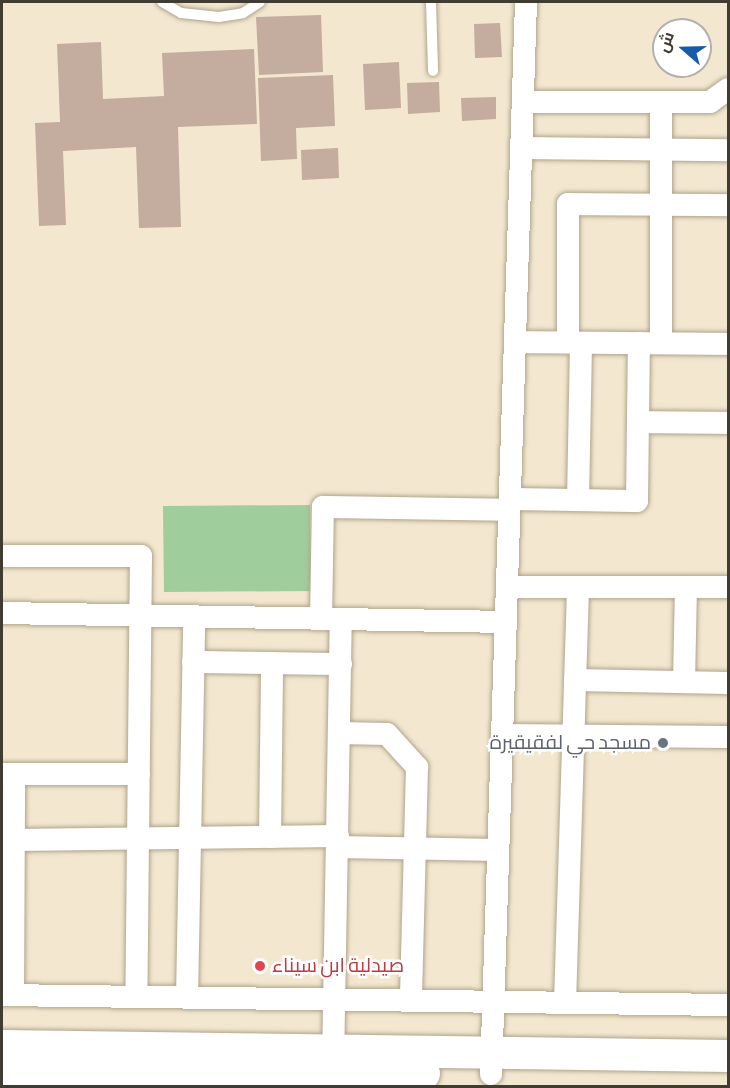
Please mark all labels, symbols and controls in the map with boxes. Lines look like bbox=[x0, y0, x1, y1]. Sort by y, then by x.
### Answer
north arrow bbox=[652, 18, 712, 78]
text: ش bbox=[654, 29, 679, 55]
place label: مسجد حي لفقيقيرة bbox=[490, 731, 651, 755]
marker: مسجد حي لفقيقيرة bbox=[656, 736, 670, 750]
place label: صيدلية ابن سيناء bbox=[272, 954, 404, 978]
marker: صيدلية ابن سيناء bbox=[253, 959, 267, 973]

